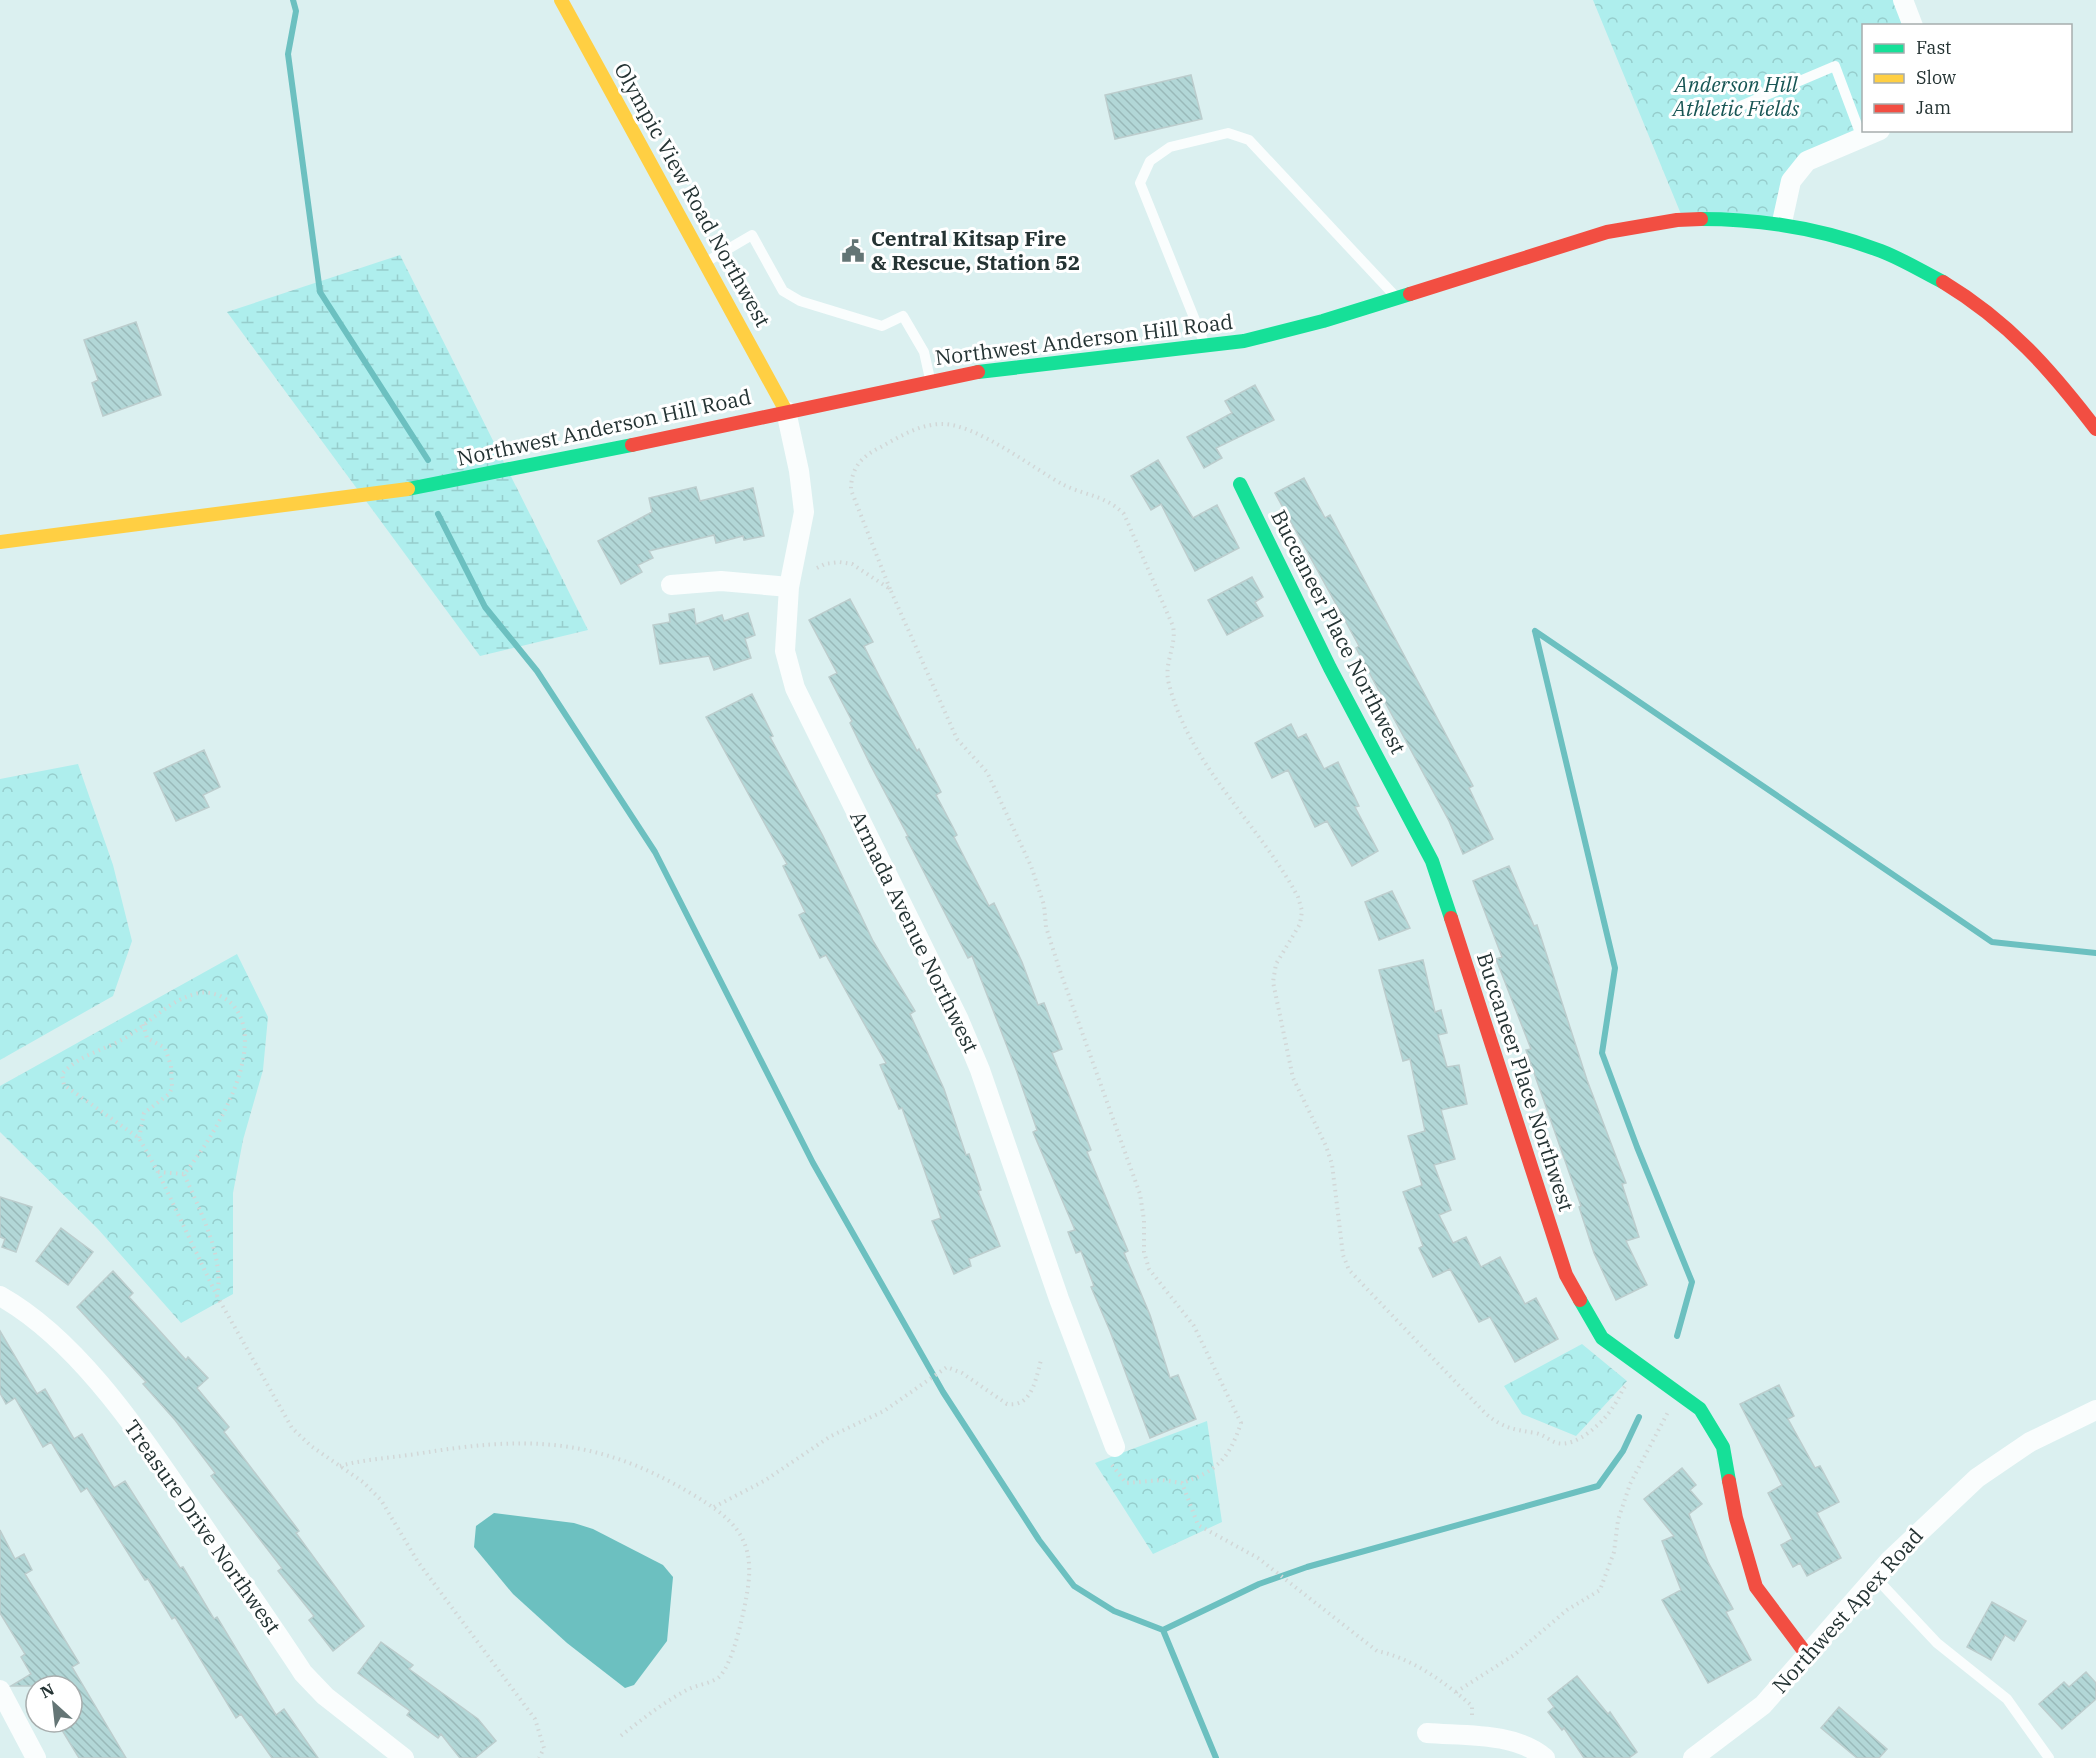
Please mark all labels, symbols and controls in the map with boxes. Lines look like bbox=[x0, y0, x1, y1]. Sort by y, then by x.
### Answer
legend bbox=[1862, 24, 2072, 132]
text: Fast bbox=[1916, 36, 1951, 59]
street label: Olympic View Road Northwest bbox=[608, 57, 777, 332]
text: Slow bbox=[1916, 66, 1956, 89]
park label: Anderson Hill Athletic Fields bbox=[1671, 70, 1800, 122]
text: Jam bbox=[1916, 96, 1951, 119]
place label: Central Kitsap Fire & Rescue, Station 52 bbox=[871, 224, 1080, 276]
public building icon: Central Kitsap Fire & Rescue, Station 52 bbox=[840, 238, 866, 264]
street label: Northwest Anderson Hill Road bbox=[933, 307, 1235, 371]
street label: Northwest Anderson Hill Road bbox=[454, 382, 754, 472]
street label: Buccaneer Place Northwest bbox=[1265, 505, 1413, 758]
street label: Armada Avenue Northwest bbox=[844, 806, 986, 1057]
street label: Buccaneer Place Northwest bbox=[1471, 949, 1581, 1215]
street label: Treasure Drive Northwest bbox=[118, 1414, 287, 1639]
street label: Northwest Apex Road bbox=[1766, 1522, 1929, 1699]
north arrow bbox=[24, 1674, 84, 1734]
text: N bbox=[37, 1679, 57, 1702]

